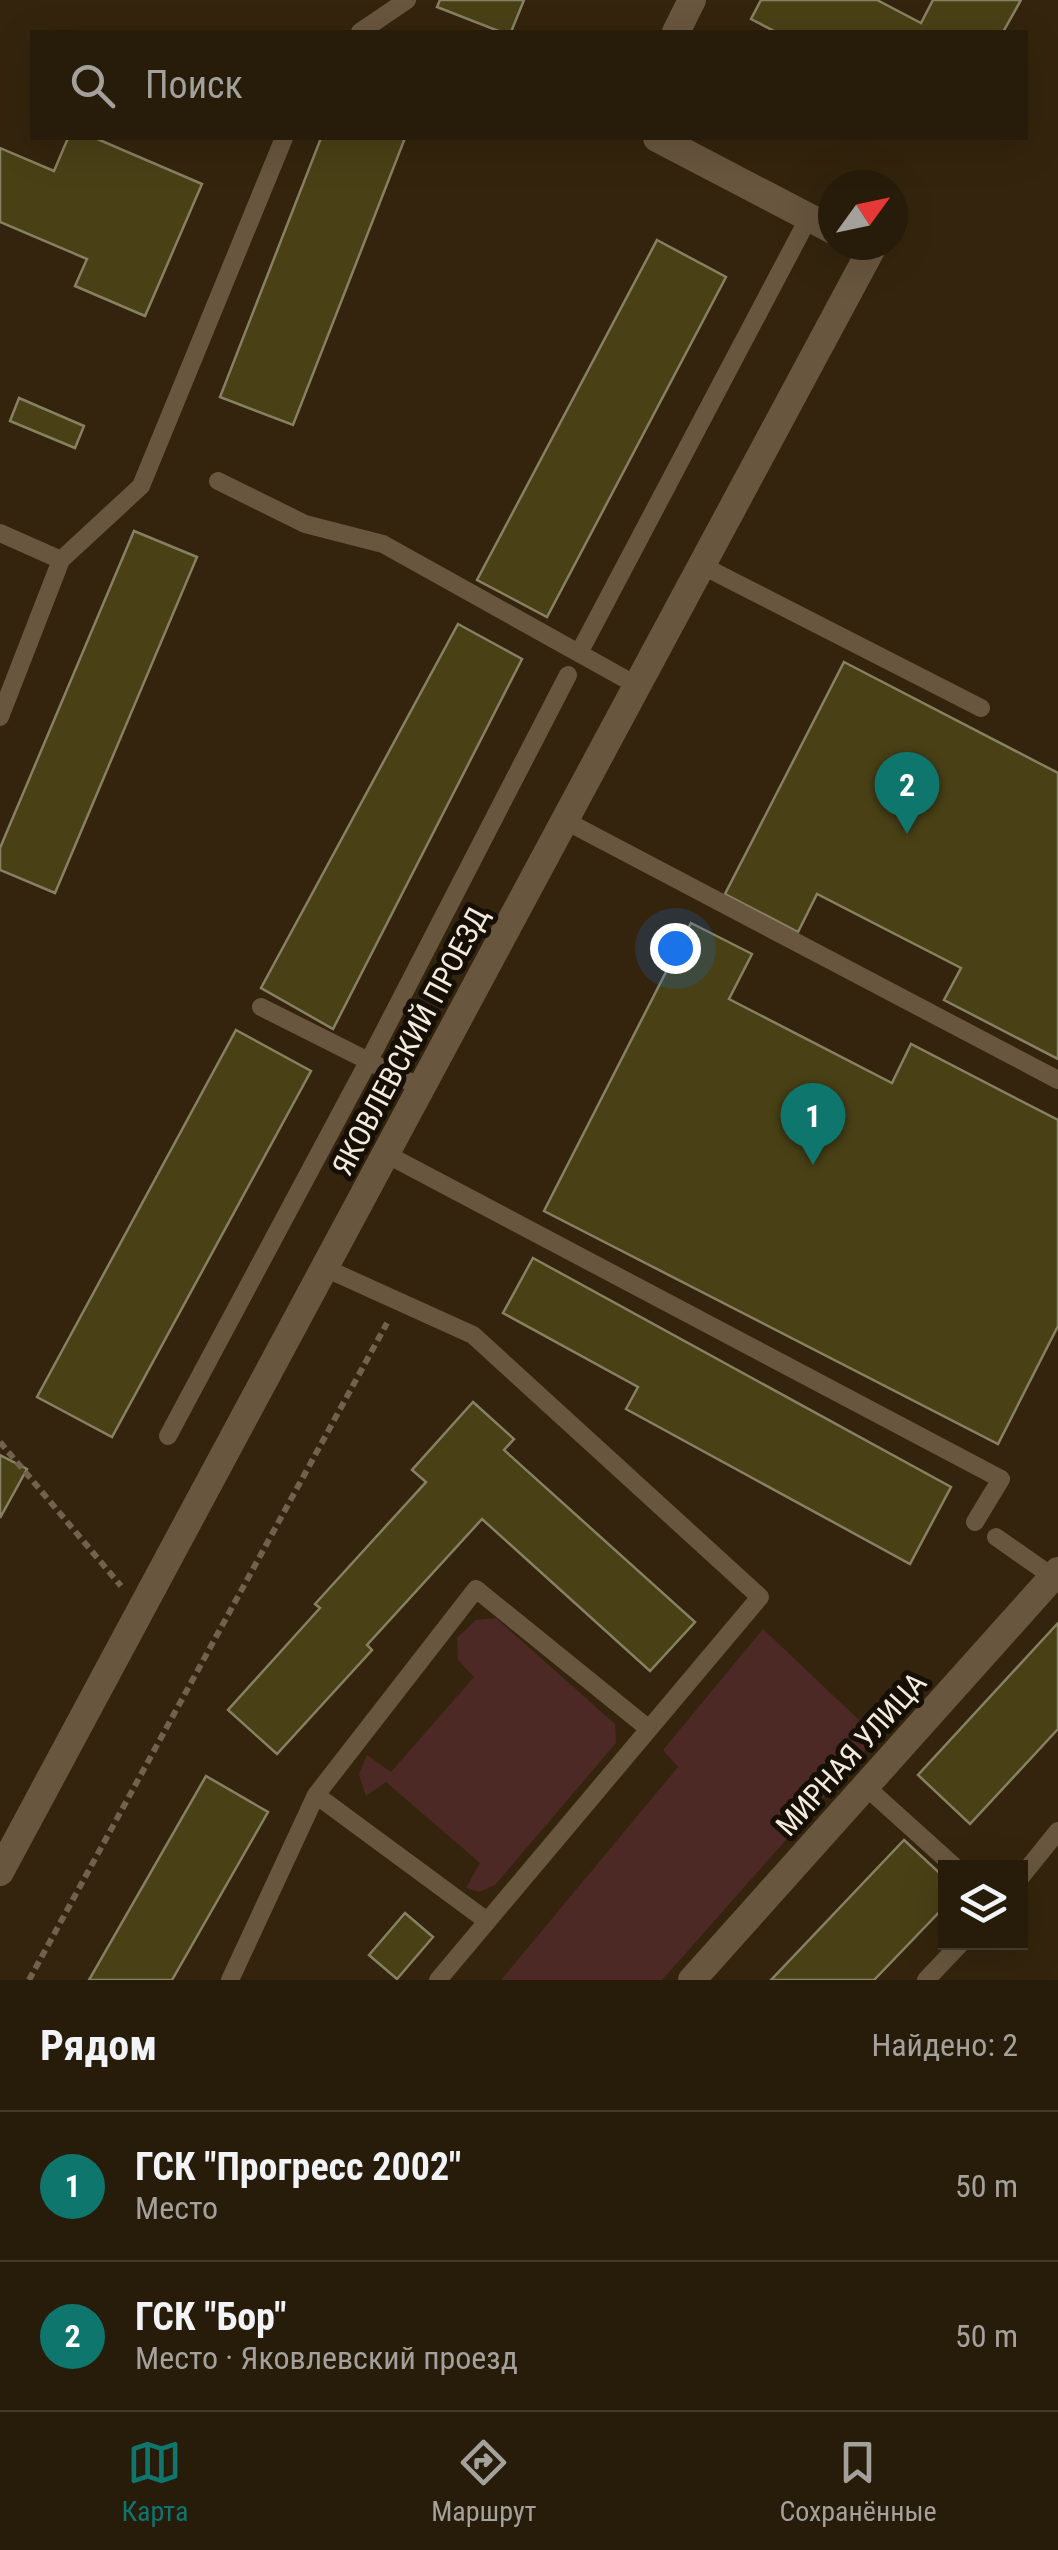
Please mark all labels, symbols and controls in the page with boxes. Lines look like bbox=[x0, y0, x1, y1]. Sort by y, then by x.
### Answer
search box bbox=[30, 30, 1028, 140]
icon: search bbox=[65, 58, 120, 113]
text: Поиск bbox=[145, 63, 243, 107]
north arrow bbox=[818, 170, 908, 260]
pin: 2 bbox=[874, 752, 940, 834]
street label: ЯКОВЛЕВСКИЙ ПРОЕЗД bbox=[324, 901, 496, 1181]
your location bbox=[650, 923, 701, 974]
pin: 1 bbox=[780, 1082, 846, 1165]
street label: МИРНАЯ УЛИЦА bbox=[769, 1665, 933, 1843]
map controls bbox=[938, 1860, 1028, 1950]
button: layers bbox=[938, 1860, 1028, 1950]
text: Рядом bbox=[40, 2021, 157, 2070]
text: Найдено: 2 bbox=[871, 2026, 1018, 2064]
text: ГСК "Прогресс 2002" bbox=[135, 2145, 461, 2189]
text: 1 bbox=[64, 2167, 81, 2205]
text: 50 m bbox=[955, 2167, 1018, 2205]
text: Место bbox=[135, 2189, 218, 2227]
text: ГСК "Бор" bbox=[135, 2295, 287, 2339]
text: 2 bbox=[64, 2317, 81, 2355]
text: 50 m bbox=[955, 2317, 1018, 2355]
text: Место · Яковлевский проезд bbox=[135, 2339, 518, 2377]
tab: Карта bbox=[121, 2435, 188, 2528]
tab: Маршрут bbox=[431, 2435, 537, 2528]
tab: Сохранённые bbox=[779, 2435, 937, 2528]

